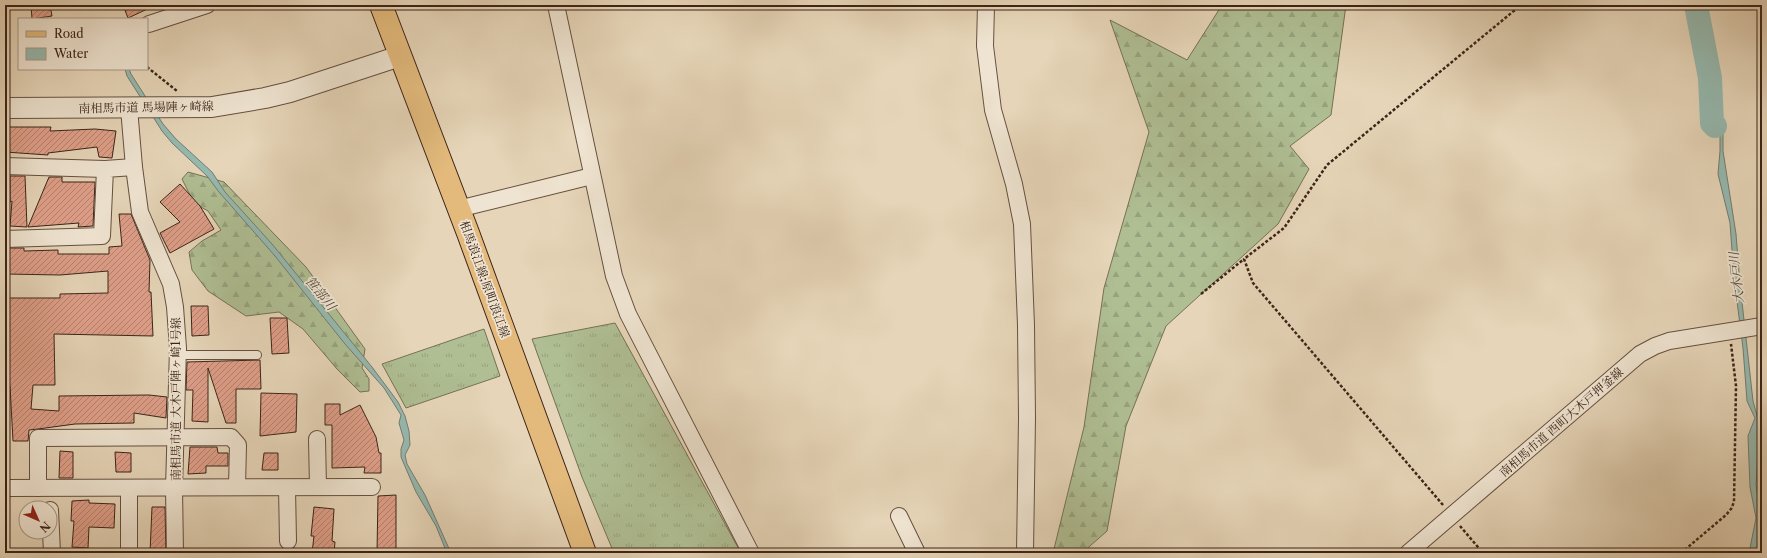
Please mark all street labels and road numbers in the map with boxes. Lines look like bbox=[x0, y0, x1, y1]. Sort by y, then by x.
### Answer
street label: 南相馬市道 馬場陣ヶ崎線 bbox=[78, 98, 214, 116]
street label: 相馬浪江線;原町浪江線 bbox=[457, 218, 513, 340]
street label: 南相馬市道 大木戸陣ヶ崎1号線 bbox=[168, 317, 183, 481]
street label: 南相馬市道 西町大木戸押釜線 bbox=[1496, 364, 1626, 480]

